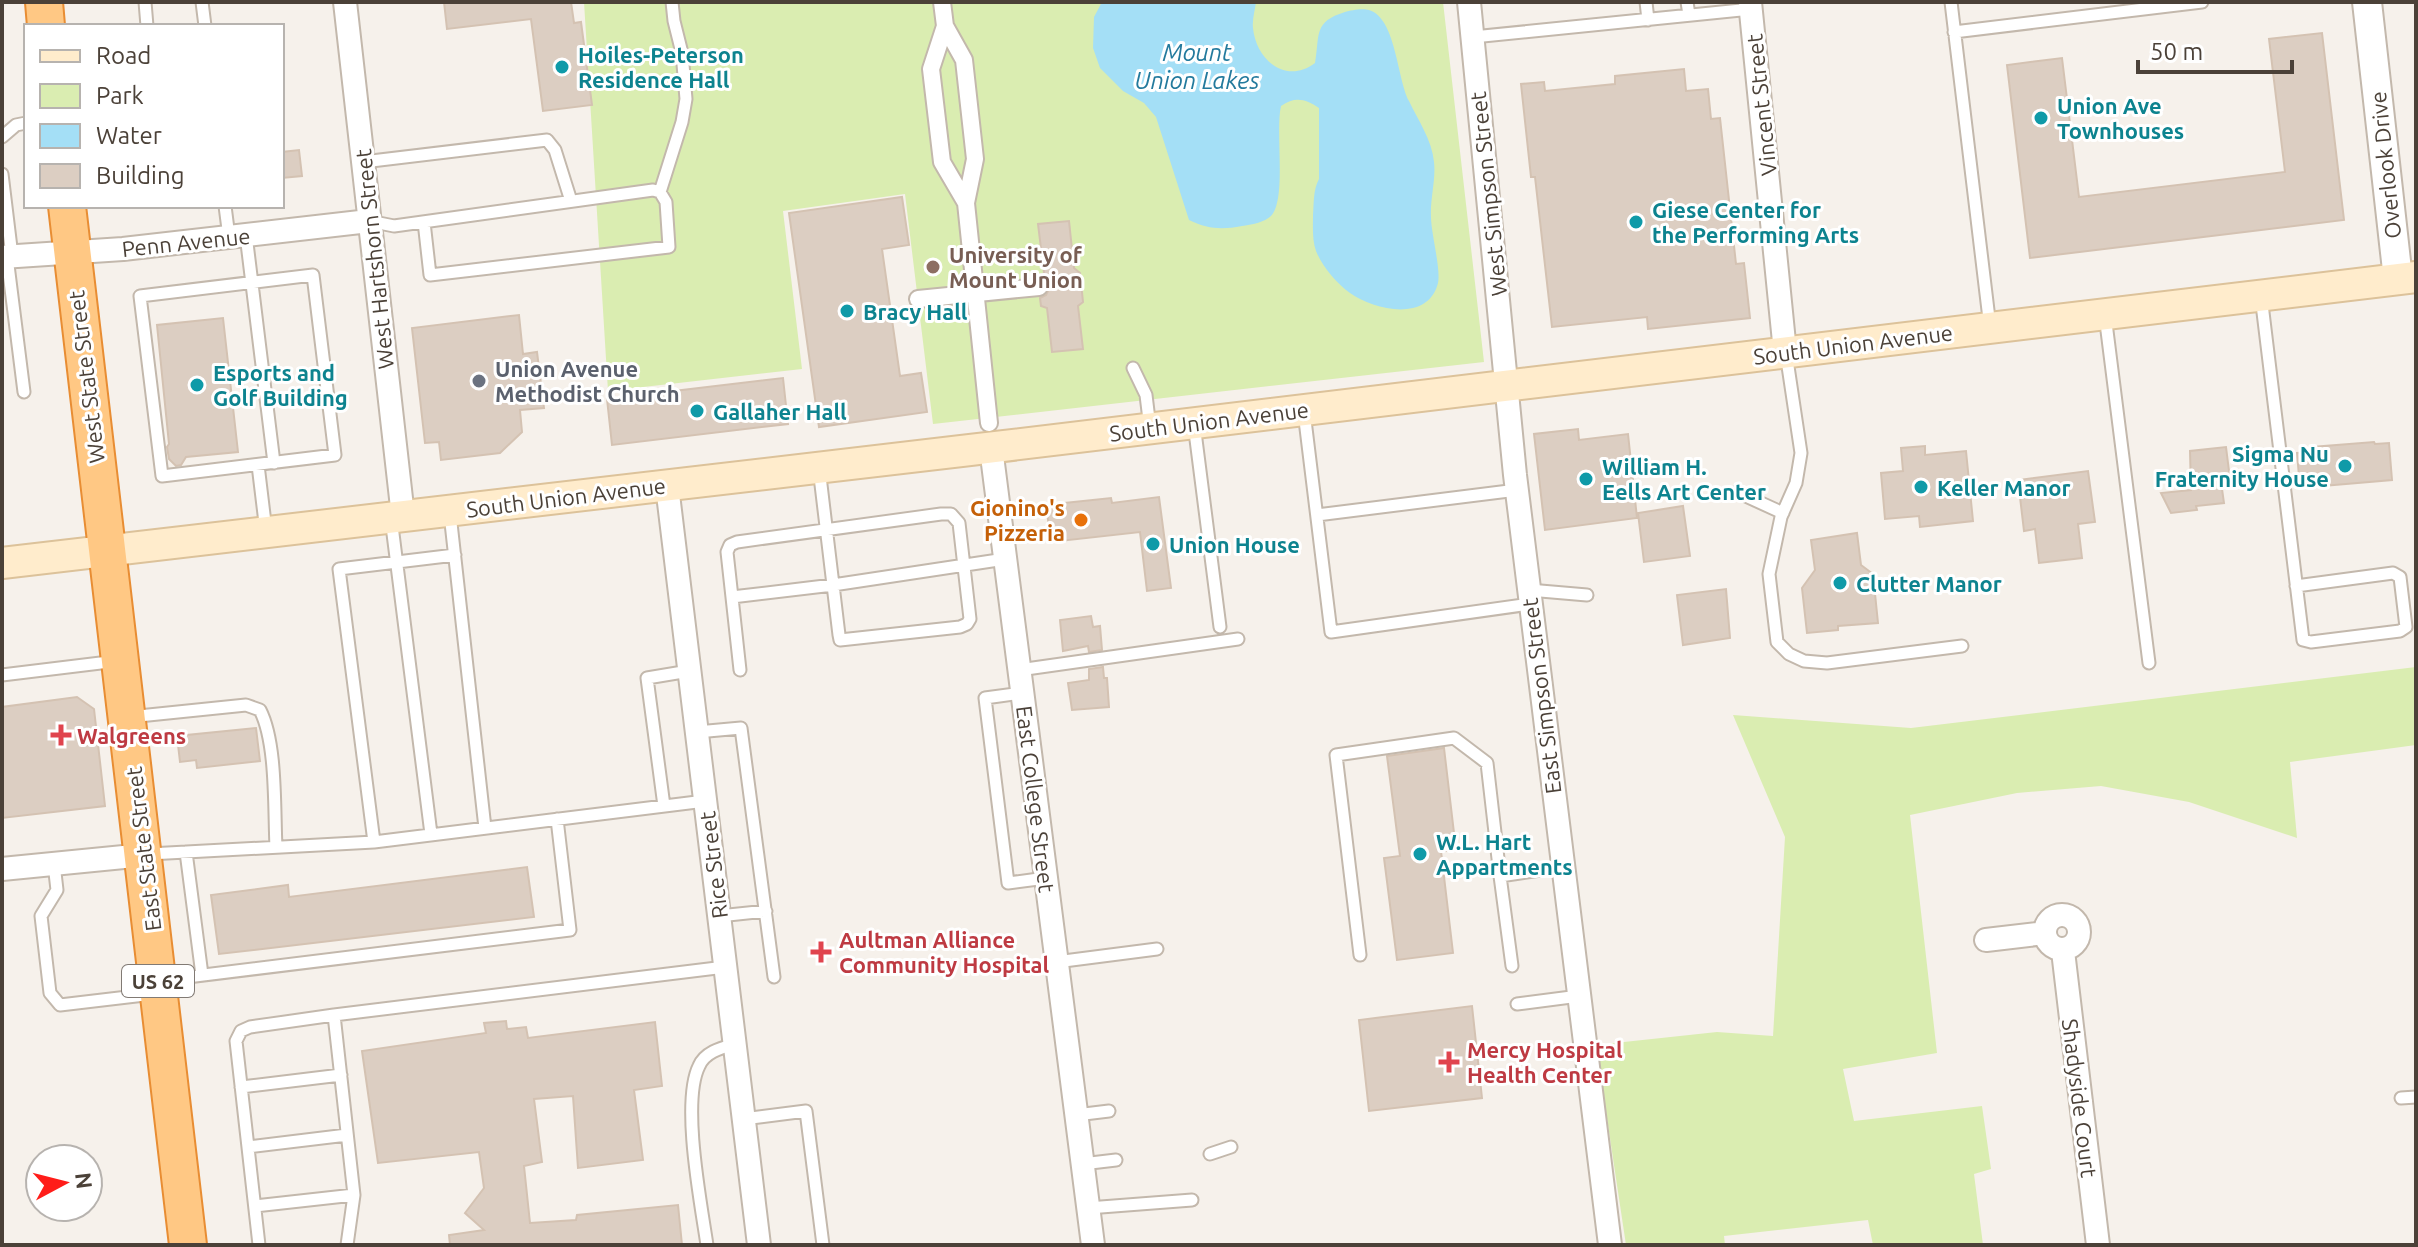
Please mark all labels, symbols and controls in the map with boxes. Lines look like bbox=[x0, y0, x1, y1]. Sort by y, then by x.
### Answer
legend bbox=[24, 24, 284, 208]
scale bar bbox=[2138, 24, 2292, 74]
street label: Vincent Street bbox=[1741, 32, 1781, 177]
text: 50 m bbox=[2150, 38, 2203, 65]
water label: Mount Union Lakes bbox=[1135, 39, 1259, 94]
text: Road bbox=[96, 42, 151, 69]
place label: Hoiles-Peterson Residence Hall bbox=[578, 42, 744, 92]
marker: Hoiles-Peterson Residence Hall bbox=[553, 58, 571, 76]
text: Park bbox=[96, 82, 144, 109]
street label: West Simpson Street bbox=[1465, 90, 1511, 298]
street label: Overlook Drive bbox=[2365, 90, 2405, 240]
place label: Union Ave Townhouses bbox=[2057, 93, 2184, 143]
marker: Union Ave Townhouses bbox=[2032, 109, 2050, 127]
text: Water bbox=[96, 122, 162, 149]
street label: West Hartshorn Street bbox=[350, 147, 398, 370]
text: Building bbox=[96, 162, 184, 189]
place label: Giese Center for the Performing Arts bbox=[1652, 197, 1859, 247]
marker: Giese Center for the Performing Arts bbox=[1627, 213, 1645, 231]
street label: Penn Avenue bbox=[120, 223, 252, 261]
place label: University of Mount Union bbox=[949, 242, 1083, 292]
marker: University of Mount Union bbox=[924, 258, 942, 276]
street label: West State Street bbox=[63, 289, 109, 465]
place label: Bracy Hall bbox=[863, 299, 968, 324]
marker: Bracy Hall bbox=[838, 302, 856, 320]
street label: South Union Avenue bbox=[1752, 319, 1954, 369]
place label: Union Avenue Methodist Church bbox=[495, 356, 680, 406]
place label: Esports and Golf Building bbox=[213, 360, 348, 410]
marker: Union Avenue Methodist Church bbox=[470, 372, 488, 390]
marker: Esports and Golf Building bbox=[188, 376, 206, 394]
street label: South Union Avenue bbox=[1108, 396, 1310, 446]
place label: Gallaher Hall bbox=[713, 399, 847, 424]
marker: Gallaher Hall bbox=[688, 402, 706, 420]
place label: Sigma Nu Fraternity House bbox=[2155, 441, 2329, 491]
place label: William H. Eells Art Center bbox=[1602, 454, 1766, 504]
marker: Sigma Nu Fraternity House bbox=[2336, 457, 2354, 475]
marker: William H. Eells Art Center bbox=[1577, 470, 1595, 488]
street label: South Union Avenue bbox=[465, 472, 667, 522]
place label: Keller Manor bbox=[1937, 475, 2071, 500]
marker: Keller Manor bbox=[1912, 478, 1930, 496]
place label: Gionino's Pizzeria bbox=[970, 495, 1065, 545]
marker: Gionino's Pizzeria bbox=[1072, 511, 1090, 529]
place label: Union House bbox=[1169, 532, 1300, 557]
marker: Union House bbox=[1144, 535, 1162, 553]
place label: Clutter Manor bbox=[1856, 571, 2002, 596]
marker: Clutter Manor bbox=[1831, 574, 1849, 592]
street label: East Simpson Street bbox=[1517, 596, 1565, 795]
street label: East College Street bbox=[1012, 704, 1060, 894]
place label: Walgreens bbox=[77, 723, 186, 748]
marker: Walgreens bbox=[52, 726, 70, 744]
street label: East State Street bbox=[120, 765, 165, 933]
street label: Rice Street bbox=[694, 810, 732, 920]
place label: W.L. Hart Appartments bbox=[1436, 829, 1573, 879]
marker: W.L. Hart Appartments bbox=[1411, 845, 1429, 863]
place label: Aultman Alliance Community Hospital bbox=[839, 927, 1049, 977]
marker: Aultman Alliance Community Hospital bbox=[810, 941, 832, 963]
road number: US 62 bbox=[122, 965, 194, 997]
street label: Shadyside Court bbox=[2058, 1017, 2102, 1179]
place label: Mercy Hospital Health Center bbox=[1467, 1037, 1623, 1087]
marker: Mercy Hospital Health Center bbox=[1438, 1051, 1460, 1073]
north arrow bbox=[24, 1143, 104, 1223]
text: N bbox=[71, 1171, 98, 1190]

